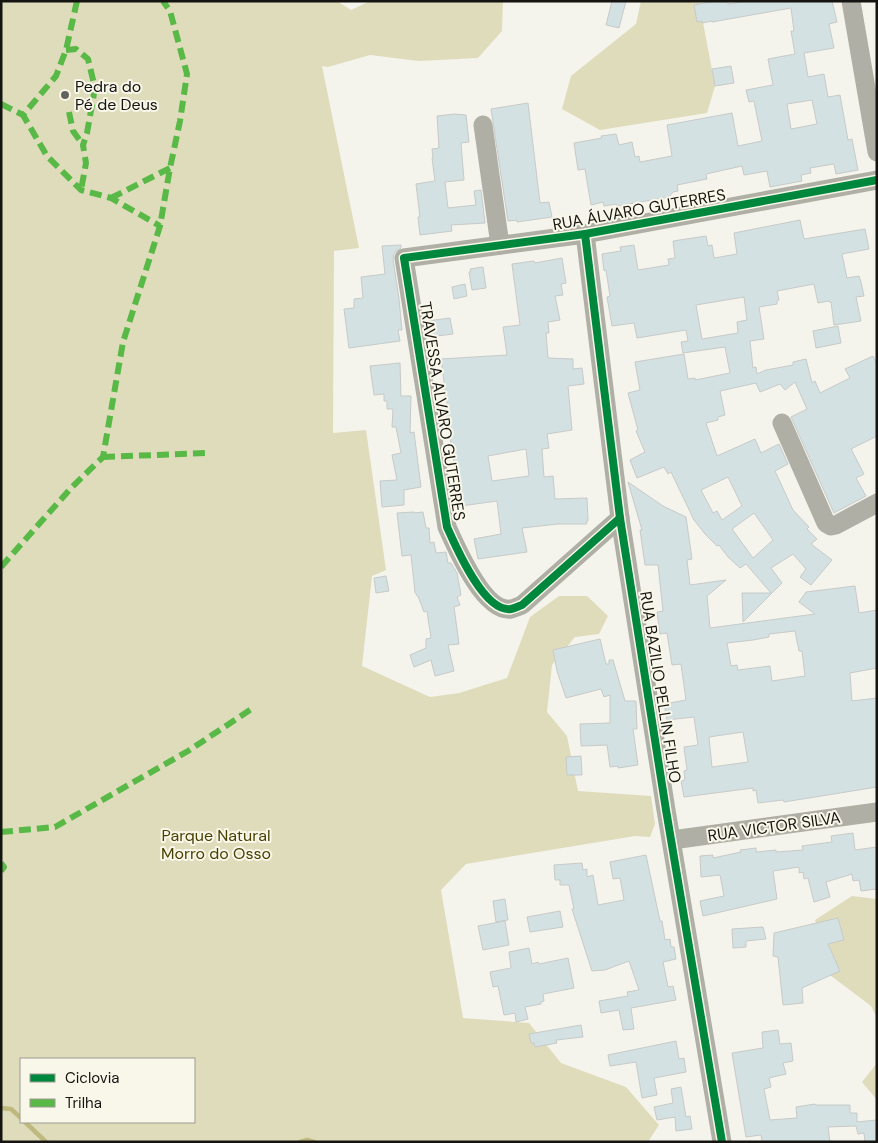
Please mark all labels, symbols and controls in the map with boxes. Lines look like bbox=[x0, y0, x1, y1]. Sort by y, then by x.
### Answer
place label: Pedra do Pé de Deus bbox=[75, 76, 158, 115]
marker: Pedra do Pé de Deus bbox=[59, 89, 71, 101]
street label: RUA ÁLVARO GUTERRES bbox=[551, 184, 727, 235]
street label: TRAVESSA ALVARO GUTERRES bbox=[415, 300, 470, 522]
street label: RUA BAZILIO PELLIN FILHO bbox=[635, 590, 686, 784]
street label: RUA VICTOR SILVA bbox=[706, 807, 842, 846]
park label: Parque Natural Morro do Osso bbox=[161, 825, 271, 864]
legend bbox=[20, 1058, 195, 1123]
text: Ciclovia bbox=[65, 1068, 119, 1088]
text: Trilha bbox=[65, 1093, 102, 1113]

